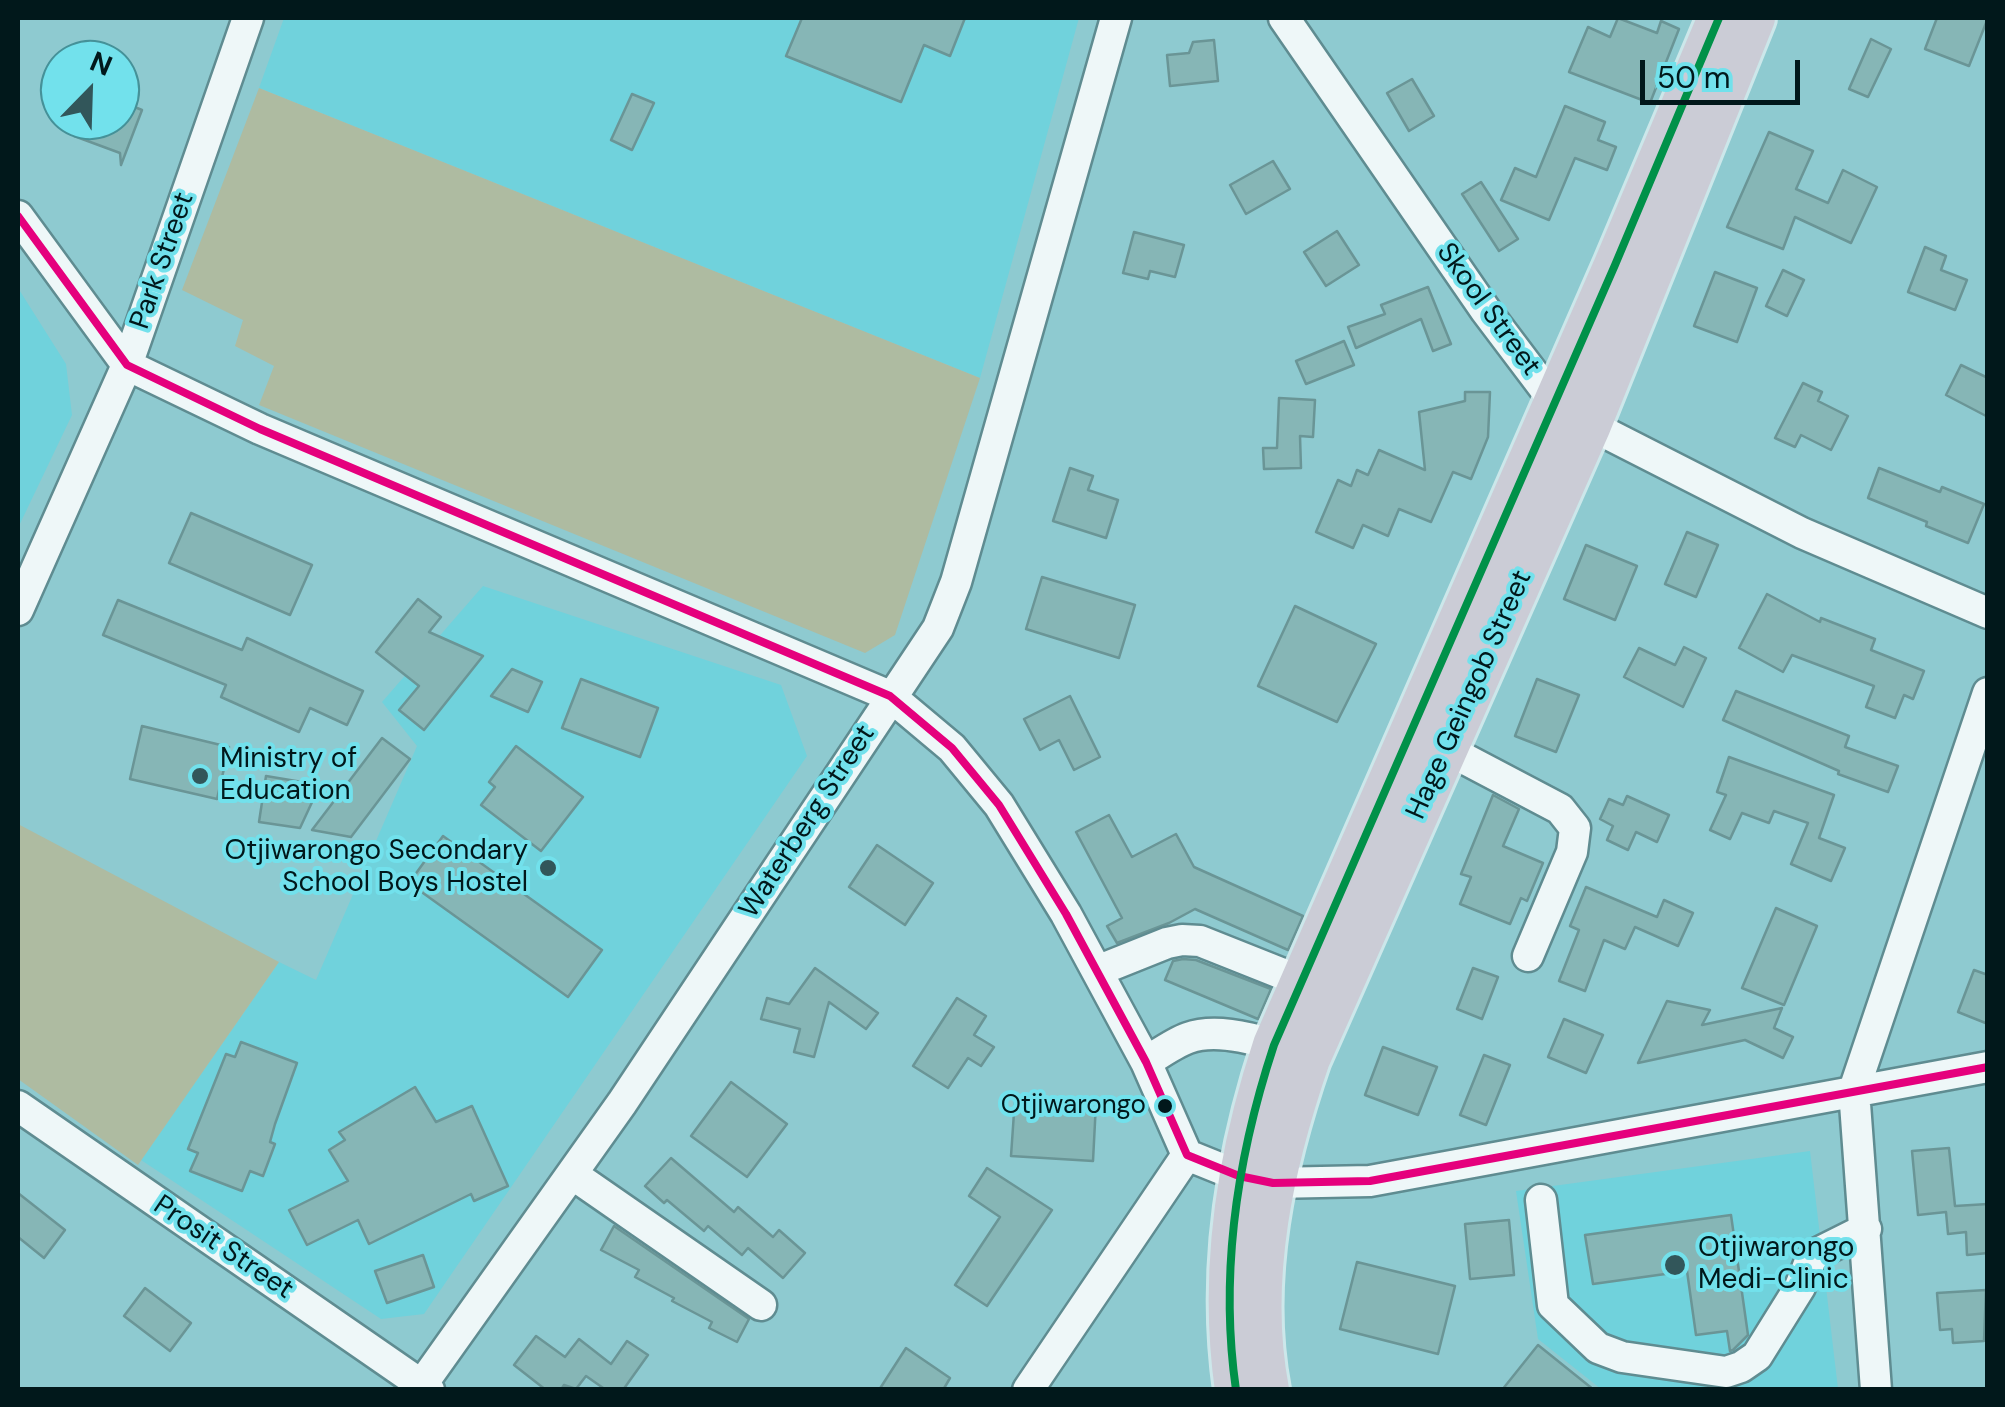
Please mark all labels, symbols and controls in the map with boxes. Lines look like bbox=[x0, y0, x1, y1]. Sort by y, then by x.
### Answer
north arrow bbox=[40, 40, 140, 140]
scale bar bbox=[1645, 40, 1805, 102]
text: N bbox=[85, 43, 118, 85]
text: 50 m bbox=[1657, 58, 1731, 97]
street label: Park Street bbox=[124, 188, 202, 334]
street label: Skool Street bbox=[1429, 237, 1547, 383]
street label: Hage Geingob Street bbox=[1400, 565, 1540, 825]
street label: Waterberg Street bbox=[733, 719, 883, 925]
place label: Ministry of Education bbox=[220, 743, 357, 809]
marker: Ministry of Education bbox=[189, 765, 211, 787]
place label: Otjiwarongo Secondary School Boys Hostel bbox=[225, 835, 528, 901]
marker: Otjiwarongo Secondary School Boys Hostel bbox=[537, 857, 559, 879]
place label: Otjiwarongo bbox=[1001, 1090, 1146, 1122]
marker: Otjiwarongo bbox=[1155, 1096, 1175, 1116]
street label: Prosit Street bbox=[147, 1189, 299, 1307]
place label: Otjiwarongo Medi-Clinic bbox=[1698, 1232, 1854, 1298]
marker: Otjiwarongo Medi-Clinic bbox=[1662, 1252, 1688, 1278]

